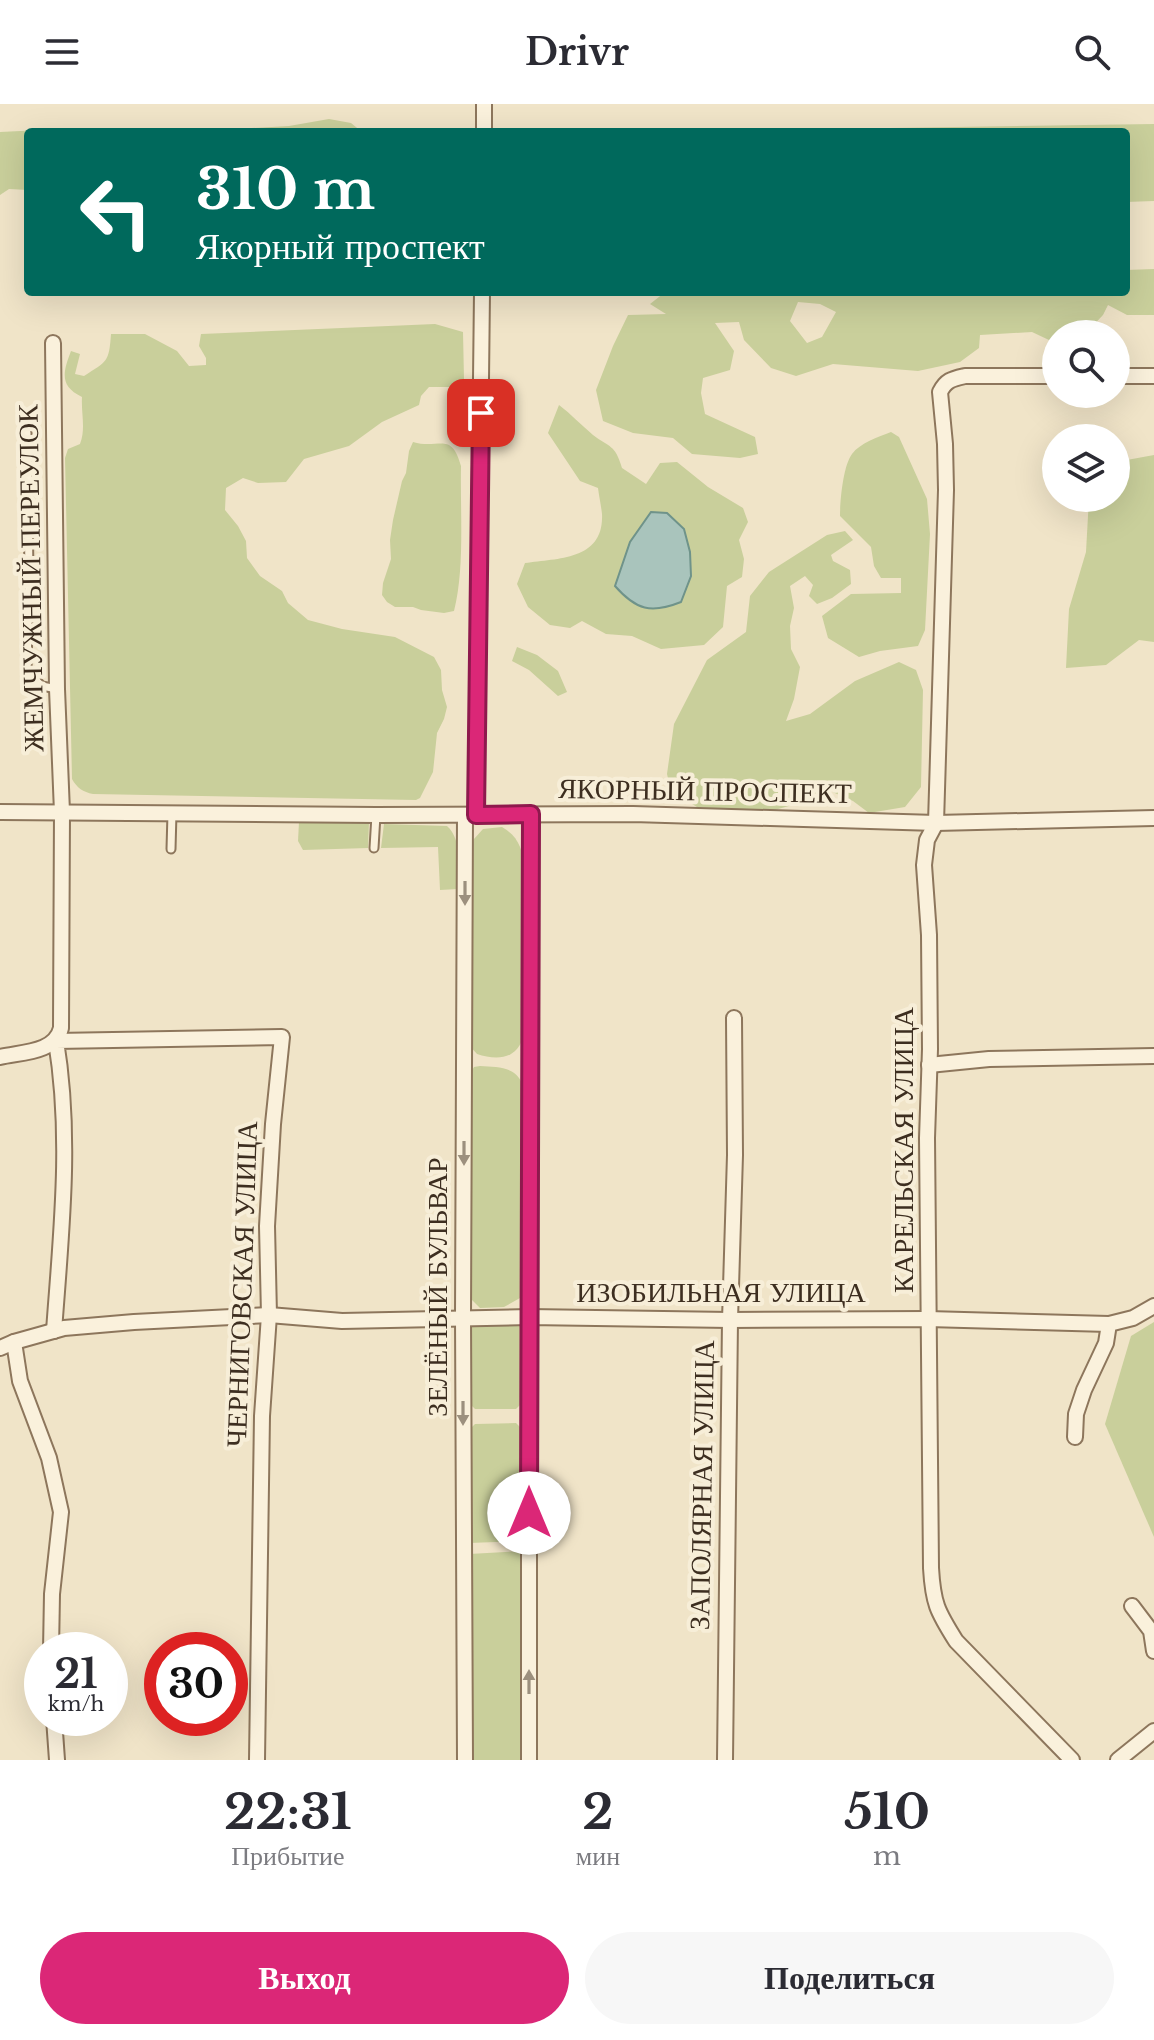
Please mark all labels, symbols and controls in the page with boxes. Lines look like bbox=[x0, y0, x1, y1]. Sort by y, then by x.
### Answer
icon: menu bbox=[40, 30, 84, 74]
text: Drivr bbox=[525, 30, 629, 75]
icon: search bbox=[1070, 30, 1114, 74]
text: 310 m bbox=[196, 155, 375, 224]
icon: left bbox=[64, 160, 168, 264]
text: Якорный проспект bbox=[196, 224, 485, 269]
map controls bbox=[1042, 320, 1130, 512]
button: search bbox=[1042, 320, 1130, 408]
pin bbox=[447, 379, 515, 447]
icon: arrive bbox=[459, 391, 503, 435]
street label: ЖЕМЧУЖНЫЙ ПЕРЕУЛОК bbox=[10, 404, 52, 752]
button: layers bbox=[1042, 424, 1130, 512]
street label: ЯКОРНЫЙ ПРОСПЕКТ bbox=[558, 771, 852, 811]
one-way arrow bbox=[459, 881, 471, 906]
street label: КАРЕЛЬСКАЯ УЛИЦА bbox=[886, 1006, 921, 1293]
street label: ЧЕРНИГОВСКАЯ УЛИЦА bbox=[219, 1120, 265, 1448]
one-way arrow bbox=[458, 1141, 470, 1166]
street label: ЗЕЛЁНЫЙ БУЛЬВАР bbox=[420, 1157, 455, 1417]
street label: ИЗОБИЛЬНАЯ УЛИЦА bbox=[576, 1275, 866, 1310]
street label: ЗАПОЛЯРНАЯ УЛИЦА bbox=[682, 1339, 722, 1630]
one-way arrow bbox=[457, 1401, 469, 1426]
position arrow bbox=[487, 1471, 571, 1555]
speed limit sign: 30 bbox=[144, 1632, 248, 1736]
text: 21 bbox=[54, 1649, 98, 1699]
one-way arrow bbox=[523, 1669, 535, 1694]
text: km/h bbox=[48, 1692, 104, 1716]
text: 22:31 bbox=[224, 1782, 352, 1842]
text: 2 bbox=[582, 1782, 614, 1842]
text: 510 bbox=[844, 1782, 930, 1842]
text: Прибытие bbox=[231, 1840, 345, 1872]
text: мин bbox=[576, 1840, 620, 1872]
text: m bbox=[873, 1840, 901, 1872]
button: Выход bbox=[40, 1932, 569, 2024]
button: Поделиться bbox=[585, 1932, 1114, 2024]

